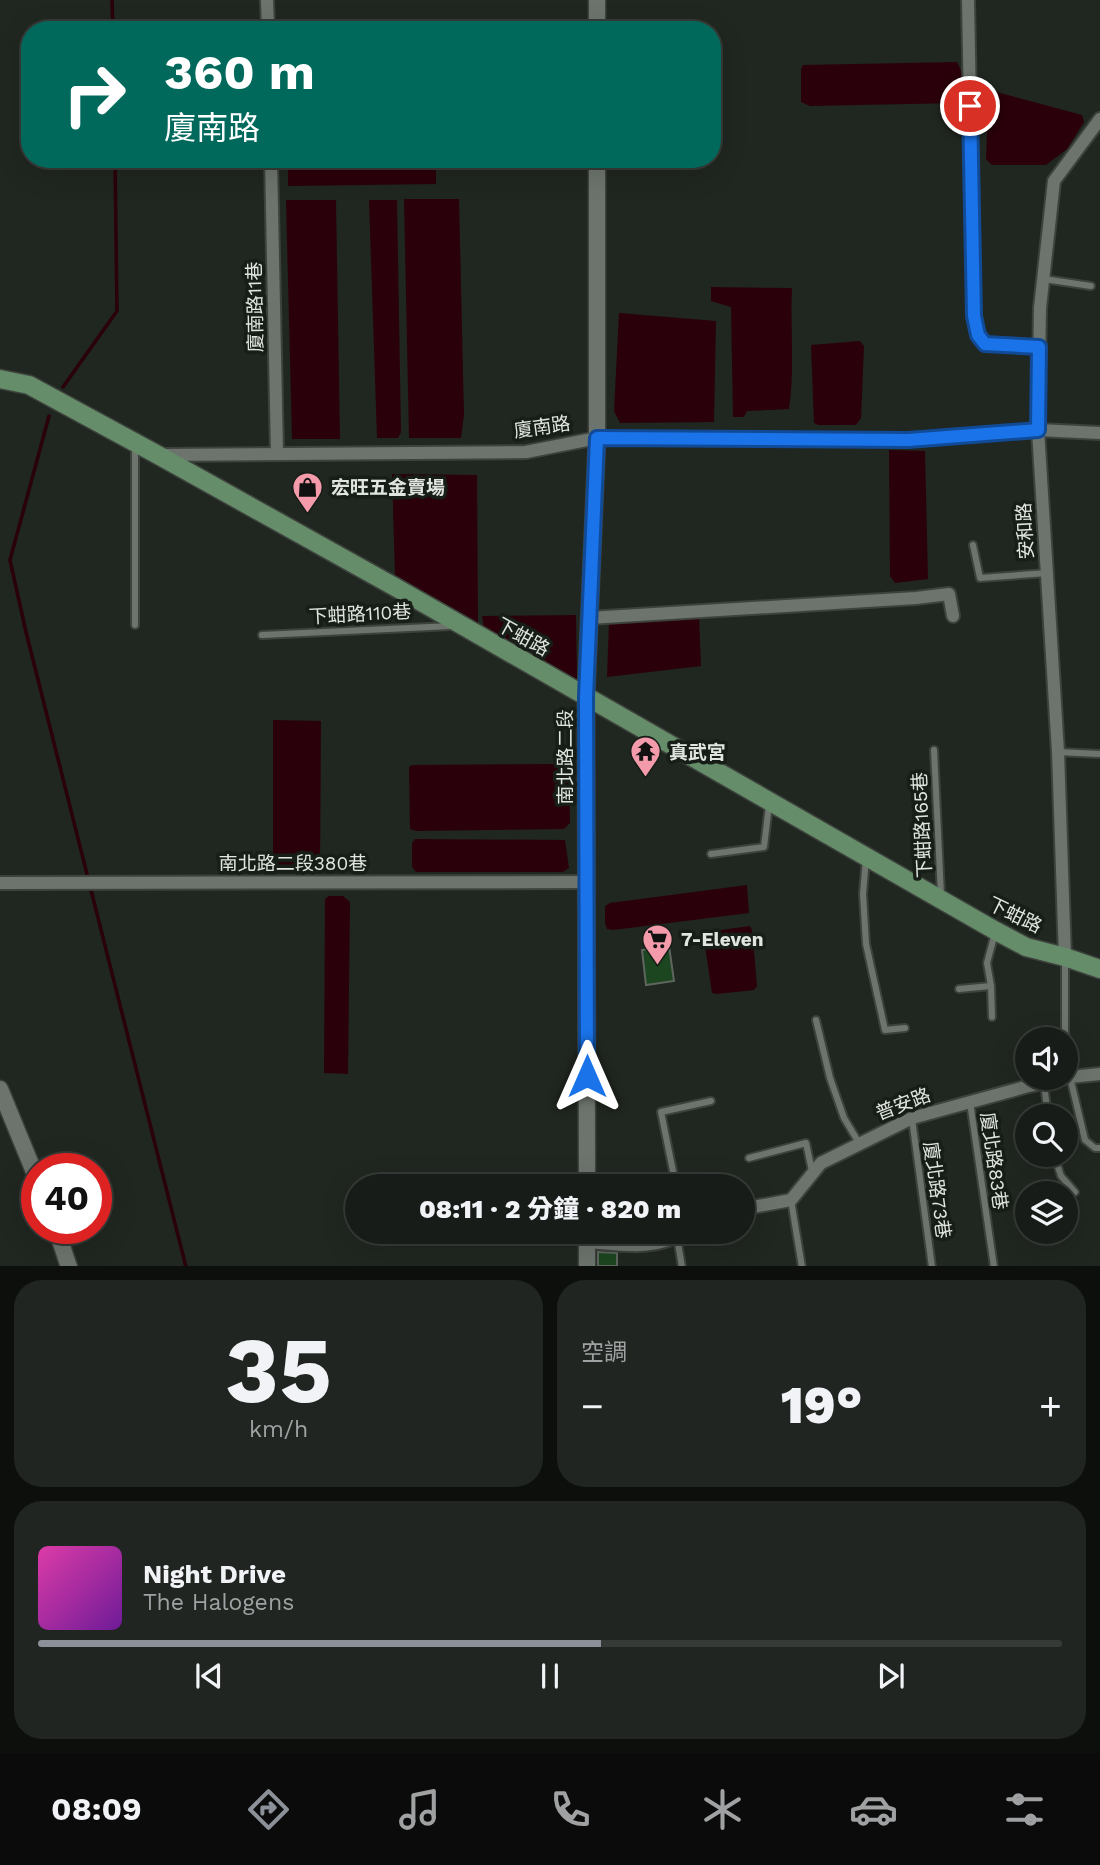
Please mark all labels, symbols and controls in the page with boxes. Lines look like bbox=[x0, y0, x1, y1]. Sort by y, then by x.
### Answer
text: 360 m bbox=[164, 43, 315, 101]
icon: right bbox=[49, 49, 140, 140]
pin bbox=[940, 76, 1000, 136]
icon: arrive bbox=[951, 87, 989, 125]
text: 廈南路 bbox=[164, 109, 260, 147]
street label: 廈南路11巷 bbox=[243, 261, 267, 353]
street label: 廈南路 bbox=[512, 412, 572, 442]
shop icon: 宏旺五金賣場 bbox=[291, 470, 325, 514]
place label: 宏旺五金賣場 bbox=[331, 476, 445, 499]
street label: 安和路 bbox=[1012, 502, 1038, 560]
street label: 下蚶路110巷 bbox=[308, 600, 412, 628]
street label: 下蚶路 bbox=[492, 613, 554, 661]
street label: 南北路二段 bbox=[554, 709, 577, 805]
temple icon: 真武宮 bbox=[629, 735, 663, 779]
place label: 真武宮 bbox=[669, 741, 726, 764]
street label: 下蚶路165巷 bbox=[908, 771, 936, 879]
street label: 南北路二段380巷 bbox=[219, 852, 367, 875]
street label: 下蚶路 bbox=[984, 892, 1046, 938]
supermarket icon: 7-Eleven bbox=[641, 922, 675, 966]
place label: 7-Eleven bbox=[681, 928, 764, 951]
map controls bbox=[1015, 1027, 1078, 1244]
button: sound bbox=[1015, 1027, 1078, 1090]
position arrow bbox=[550, 1039, 624, 1113]
street label: 普安路 bbox=[872, 1083, 934, 1125]
button: search bbox=[1015, 1104, 1078, 1167]
street label: 廈北路83巷 bbox=[976, 1111, 1012, 1211]
street label: 廈北路73巷 bbox=[919, 1140, 955, 1240]
speed limit sign: 40 bbox=[21, 1153, 112, 1244]
button: layers bbox=[1015, 1181, 1078, 1244]
text: 08:11 · 2 分鐘 · 820 m bbox=[419, 1194, 681, 1224]
text: 35 bbox=[225, 1317, 332, 1424]
text: 空調 bbox=[581, 1339, 627, 1366]
text: 19° bbox=[781, 1375, 862, 1436]
text: − bbox=[581, 1384, 604, 1428]
text: + bbox=[1039, 1384, 1062, 1428]
text: km/h bbox=[249, 1416, 308, 1443]
text: Night Drive bbox=[143, 1559, 286, 1589]
text: The Halogens bbox=[143, 1589, 294, 1616]
icon: previous bbox=[190, 1657, 228, 1695]
icon: pause bbox=[531, 1657, 569, 1695]
icon: next bbox=[872, 1657, 910, 1695]
icon: directions bbox=[244, 1785, 293, 1834]
icon: music bbox=[395, 1785, 444, 1834]
icon: phone bbox=[546, 1785, 595, 1834]
icon: climate bbox=[698, 1785, 747, 1834]
icon: car bbox=[849, 1785, 898, 1834]
icon: filters bbox=[1000, 1785, 1049, 1834]
text: 08:09 bbox=[51, 1790, 142, 1828]

